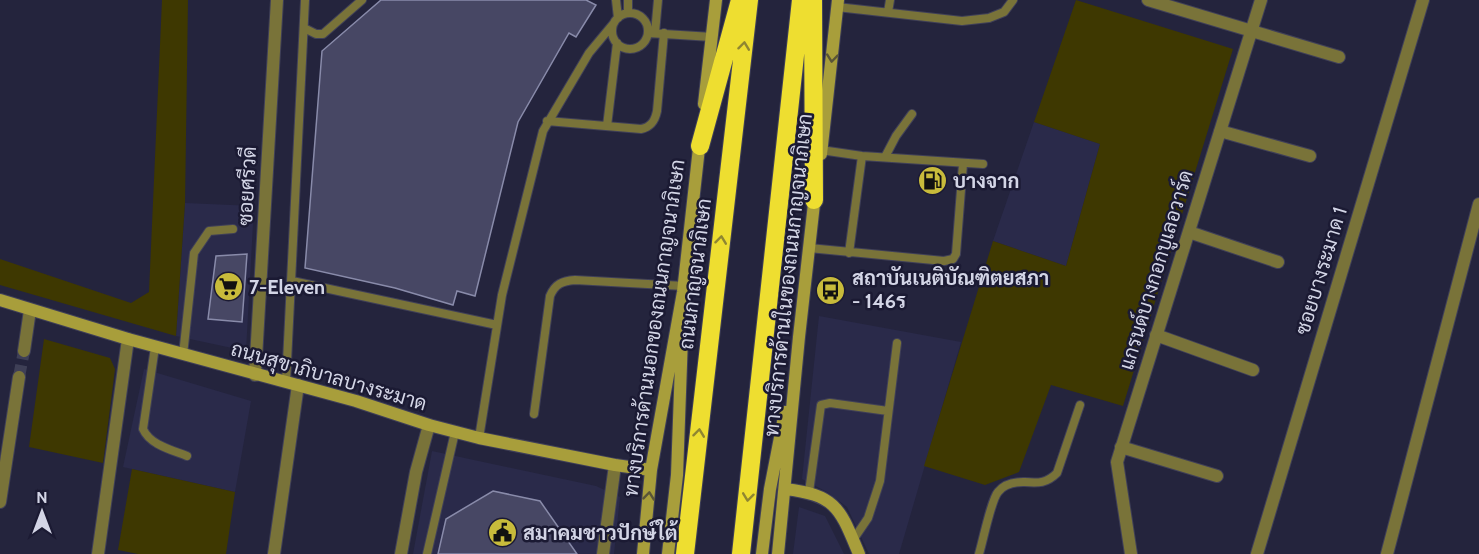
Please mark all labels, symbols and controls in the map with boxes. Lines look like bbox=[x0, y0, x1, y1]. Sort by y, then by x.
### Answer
one-way arrow bbox=[737, 41, 750, 50]
one-way arrow bbox=[826, 54, 838, 63]
street label: ทางบริการด้านในของถนนกาญจนาภิเษก bbox=[758, 112, 817, 438]
street label: ซอยศรีวดี bbox=[232, 146, 261, 226]
street label: ทางบริการด้านนอกของถนนกาญจนาภิเษก bbox=[618, 158, 690, 498]
fuel station icon: บางจาก bbox=[916, 165, 948, 197]
street label: แกรนด์บางกอกบูเลอวาร์ด bbox=[1112, 167, 1201, 374]
place label: บางจาก bbox=[953, 169, 1019, 193]
street label: ถนนกาญจนาภิเษก bbox=[674, 197, 716, 351]
street label: ซอยบางระมาด 1 bbox=[1290, 204, 1352, 338]
one-way arrow bbox=[715, 235, 727, 244]
place label: สถาบันเนติบัณฑิตยสภา - 146ร bbox=[852, 265, 1049, 313]
supermarket icon: 7-Eleven bbox=[212, 271, 244, 303]
bus stop icon: สถาบันเนติบัณฑิตยสภา - 146ร bbox=[815, 274, 847, 306]
place label: 7-Eleven bbox=[249, 275, 325, 299]
street label: ถนนสุขาภิบาลบางระมาด bbox=[228, 337, 430, 417]
one-way arrow bbox=[692, 429, 705, 438]
north arrow bbox=[12, 482, 72, 542]
text: N bbox=[36, 488, 48, 507]
one-way arrow bbox=[642, 491, 655, 500]
one-way arrow bbox=[742, 492, 755, 501]
public building icon: สมาคมชาวปักษ์ใต้ bbox=[486, 517, 518, 549]
place label: สมาคมชาวปักษ์ใต้ bbox=[523, 519, 678, 545]

